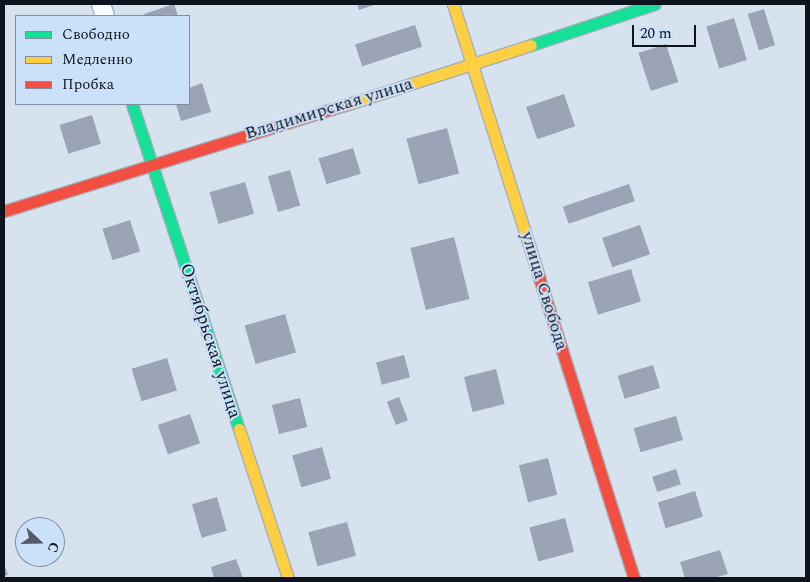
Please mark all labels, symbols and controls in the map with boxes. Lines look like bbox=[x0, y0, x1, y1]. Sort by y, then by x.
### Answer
legend bbox=[15, 15, 190, 105]
scale bar bbox=[635, 15, 699, 47]
text: 20 m bbox=[640, 22, 672, 45]
text: Свободно bbox=[62, 23, 130, 46]
text: Медленно bbox=[62, 48, 133, 71]
text: Пробка bbox=[62, 73, 114, 96]
street label: Владимирская улица bbox=[242, 73, 416, 145]
street label: улица Свобода bbox=[516, 229, 572, 353]
street label: Октябрьская улица bbox=[175, 261, 245, 421]
north arrow bbox=[15, 517, 65, 567]
text: С bbox=[42, 539, 65, 556]

